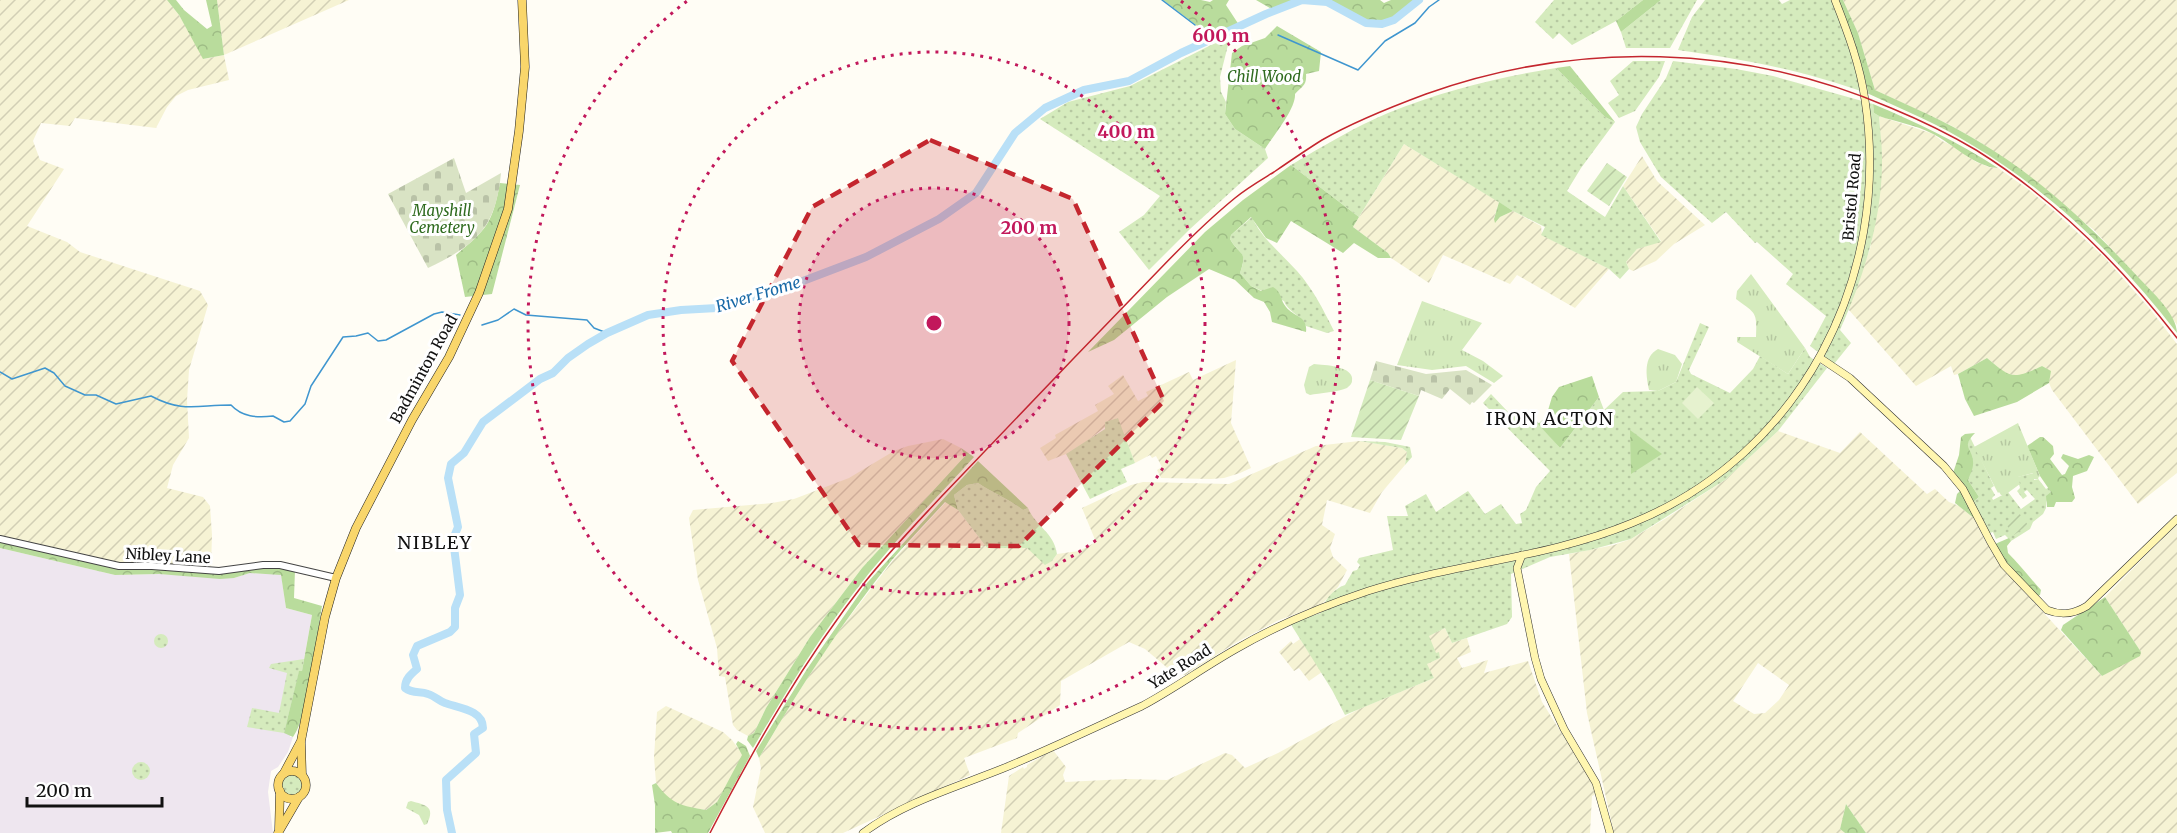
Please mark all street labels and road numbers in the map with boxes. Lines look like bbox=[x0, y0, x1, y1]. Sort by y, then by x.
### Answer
street label: Bristol Road bbox=[1838, 152, 1865, 242]
street label: Badminton Road bbox=[386, 311, 461, 426]
street label: Nibley Lane bbox=[125, 544, 211, 567]
street label: Yate Road bbox=[1144, 640, 1214, 694]

